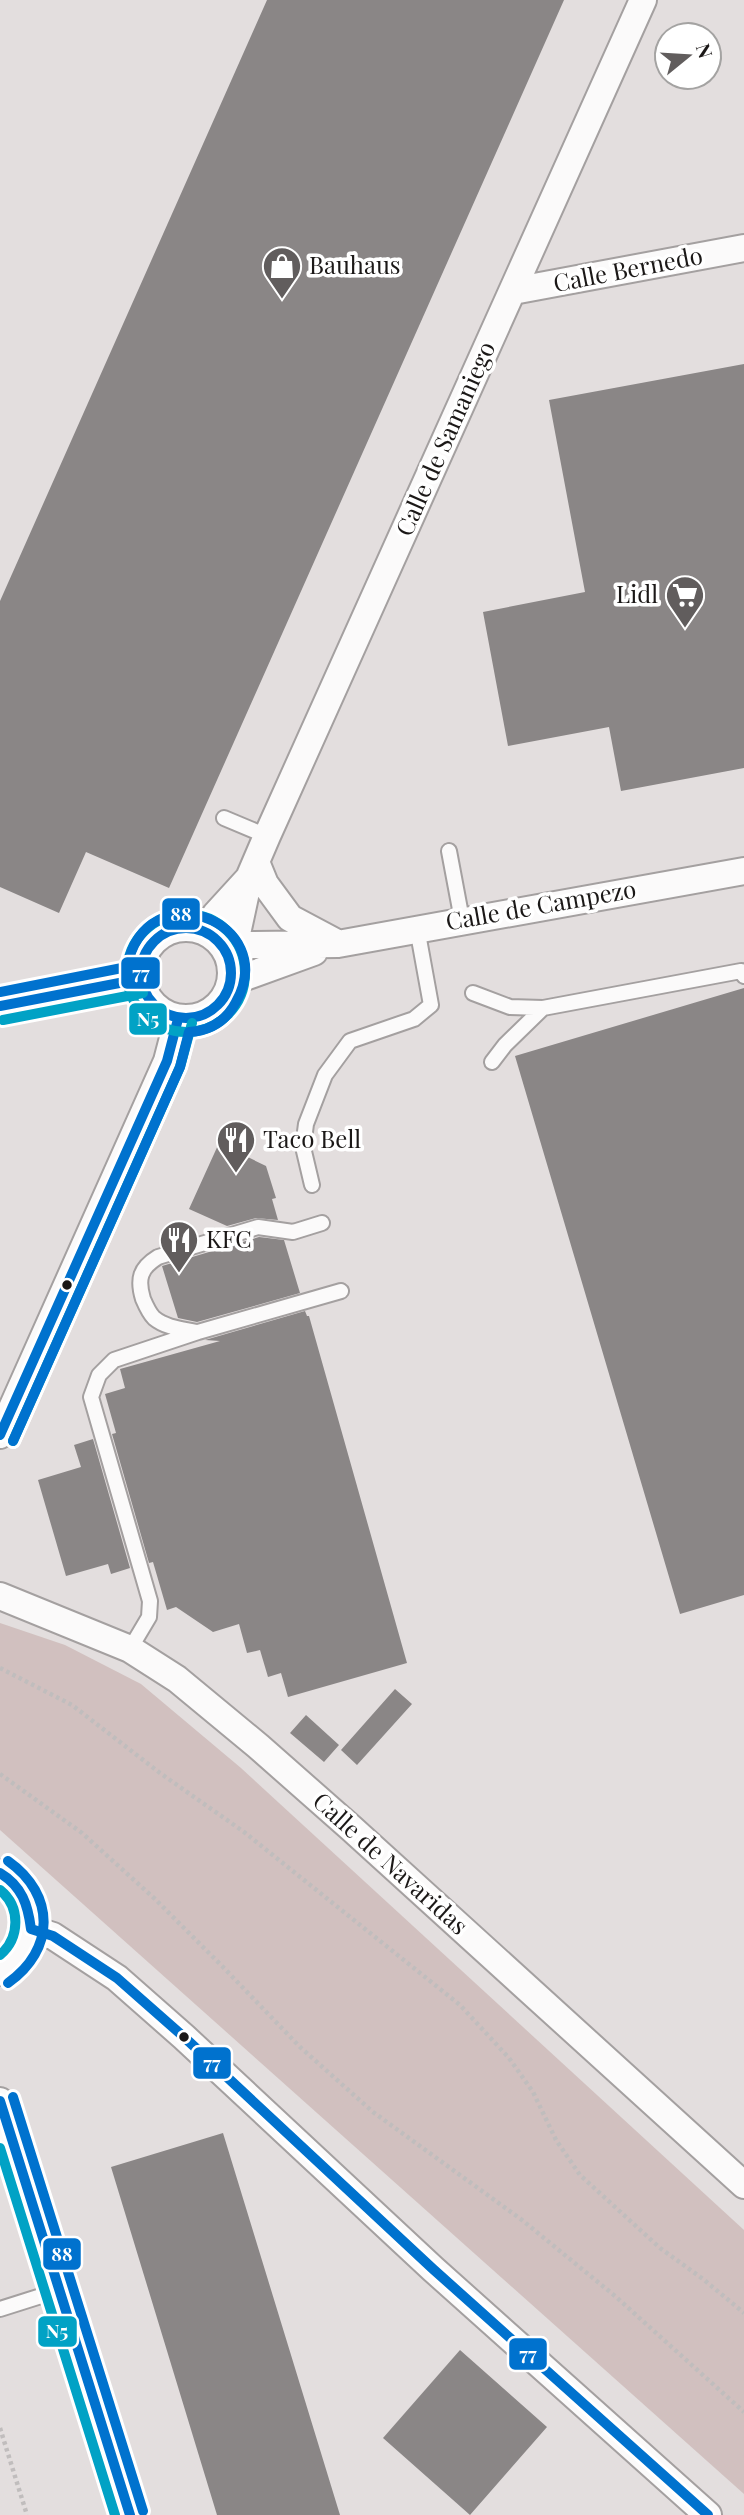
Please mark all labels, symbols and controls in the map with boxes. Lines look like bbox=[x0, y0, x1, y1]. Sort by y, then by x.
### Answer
north arrow bbox=[653, 21, 723, 91]
text: N bbox=[691, 40, 720, 61]
street label: Calle Bernedo bbox=[550, 238, 705, 298]
shop icon: Bauhaus bbox=[261, 245, 303, 300]
place label: Bauhaus bbox=[309, 248, 401, 280]
street label: Calle de Samaniego bbox=[387, 336, 501, 540]
supermarket icon: Lidl bbox=[664, 574, 706, 629]
place label: Lidl bbox=[616, 577, 658, 609]
street label: Calle de Campezo bbox=[443, 872, 638, 937]
line badge: 88 bbox=[161, 897, 201, 931]
text: 88 bbox=[170, 900, 192, 926]
line badge: 77 bbox=[120, 956, 161, 990]
text: 77 bbox=[132, 959, 150, 985]
line badge: N5 bbox=[128, 1002, 168, 1036]
text: N5 bbox=[137, 1005, 159, 1031]
restaurant icon: Taco Bell bbox=[215, 1119, 257, 1174]
place label: Taco Bell bbox=[263, 1122, 361, 1154]
restaurant icon: KFC bbox=[158, 1219, 200, 1274]
place label: KFC bbox=[206, 1222, 252, 1254]
unlabelled marker bbox=[60, 1278, 74, 1292]
street label: Calle de Navaridas bbox=[307, 1784, 476, 1941]
unlabelled marker bbox=[177, 2030, 191, 2044]
line badge: 77 bbox=[192, 2046, 232, 2080]
text: 77 bbox=[203, 2049, 221, 2075]
line badge: 88 bbox=[42, 2237, 82, 2271]
text: 88 bbox=[51, 2240, 73, 2266]
line badge: N5 bbox=[37, 2315, 78, 2348]
text: N5 bbox=[46, 2317, 68, 2343]
line badge: 77 bbox=[508, 2337, 548, 2371]
text: 77 bbox=[519, 2340, 537, 2366]

